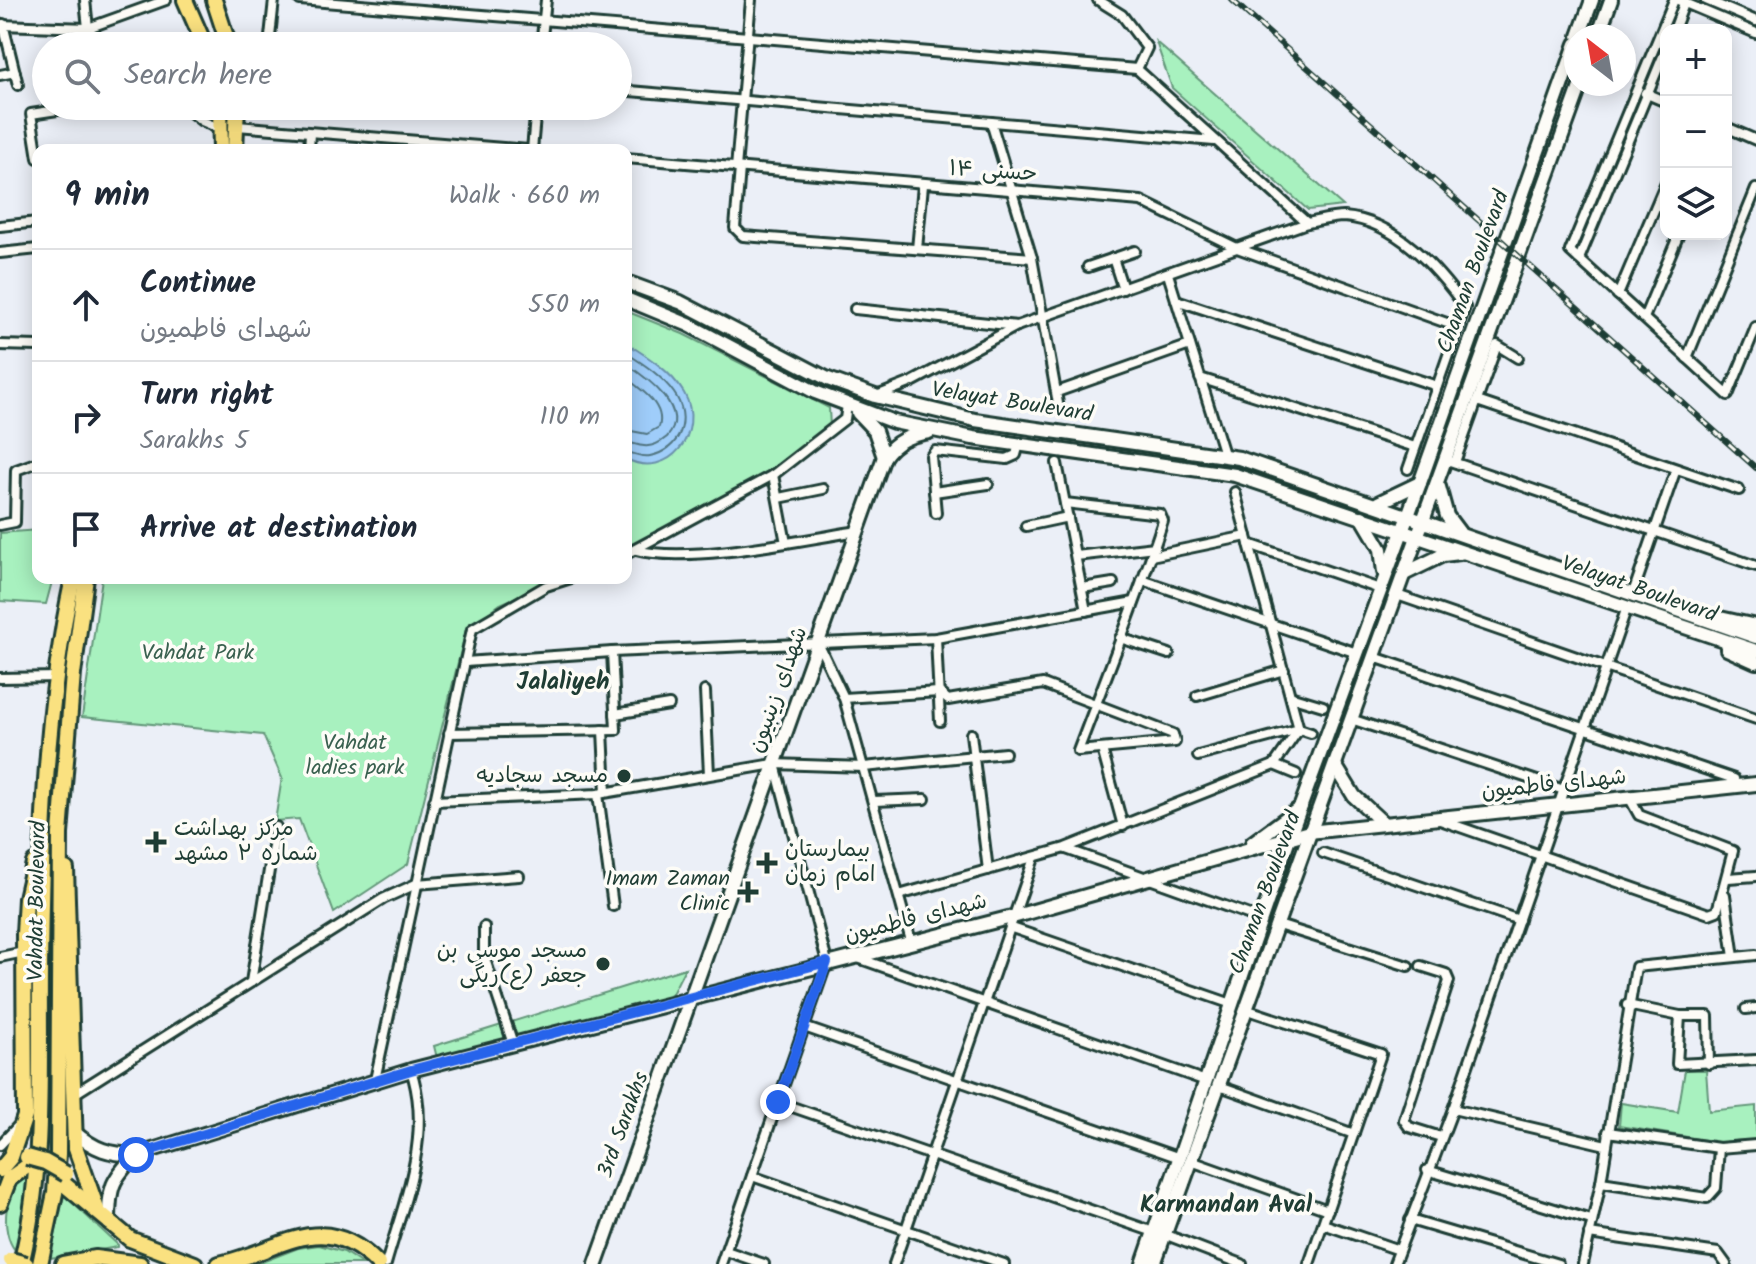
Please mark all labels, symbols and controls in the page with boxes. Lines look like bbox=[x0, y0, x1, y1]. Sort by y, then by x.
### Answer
north arrow bbox=[1564, 24, 1636, 96]
map controls bbox=[1660, 24, 1732, 240]
button: + bbox=[1660, 24, 1732, 96]
search box bbox=[32, 32, 632, 120]
text: Search here bbox=[124, 52, 272, 100]
icon: search bbox=[60, 54, 104, 98]
button: − bbox=[1660, 96, 1732, 168]
street label: حسنی ۱۴ bbox=[948, 151, 1038, 193]
button: layers bbox=[1660, 168, 1732, 240]
text: 9 min bbox=[64, 169, 150, 223]
text: Walk · 660 m bbox=[449, 175, 600, 217]
street label: Chaman Boulevard bbox=[1428, 185, 1520, 359]
text: Continue bbox=[140, 260, 256, 308]
icon: ahead bbox=[64, 283, 108, 327]
text: 550 m bbox=[528, 284, 600, 326]
text: شهدای فاطمیون bbox=[140, 309, 312, 351]
text: Turn right bbox=[140, 372, 273, 420]
street label: Velayat Boulevard bbox=[929, 373, 1096, 433]
icon: right bbox=[64, 395, 108, 439]
text: 110 m bbox=[540, 396, 600, 438]
text: Sarakhs 5 bbox=[140, 420, 248, 462]
text: Arrive at destination bbox=[140, 505, 417, 553]
icon: arrive bbox=[64, 507, 108, 551]
street label: Velayat Boulevard bbox=[1556, 547, 1723, 633]
street label: شهدای زینبیون bbox=[740, 622, 818, 758]
park label: Vahdat Park bbox=[142, 636, 255, 671]
district label: Jalaliyeh bbox=[517, 663, 609, 702]
park label: Vahdat ladies park bbox=[306, 726, 405, 786]
place label: مسجد سجادیه bbox=[476, 759, 608, 794]
street label: شهدای فاطمیون bbox=[1480, 760, 1628, 810]
marker: مسجد سجادیه bbox=[615, 767, 633, 785]
street label: Chaman Boulevard bbox=[1220, 806, 1312, 980]
place label: مرکز بهداشت شماره ۲ مشهد bbox=[174, 812, 318, 872]
street label: Vahdat Boulevard bbox=[19, 820, 57, 981]
marker: مرکز بهداشت شماره ۲ مشهد bbox=[145, 831, 167, 853]
place label: بیمارستان امام زمان bbox=[785, 833, 875, 893]
marker: بیمارستان امام زمان bbox=[756, 852, 778, 874]
place label: Imam Zaman Clinic bbox=[606, 862, 730, 922]
marker: Imam Zaman Clinic bbox=[737, 881, 759, 903]
street label: شهدای فاطمیون bbox=[841, 884, 991, 954]
place label: مسجد موسی بن جعفر (ع)ریگی bbox=[437, 934, 587, 994]
marker: مسجد موسی بن جعفر (ع)ریگی bbox=[594, 955, 612, 973]
street label: 3rd Sarakhs bbox=[589, 1066, 660, 1183]
route end bbox=[760, 1084, 796, 1120]
route start bbox=[118, 1137, 154, 1173]
district label: Karmandan Aval bbox=[1140, 1186, 1313, 1225]

